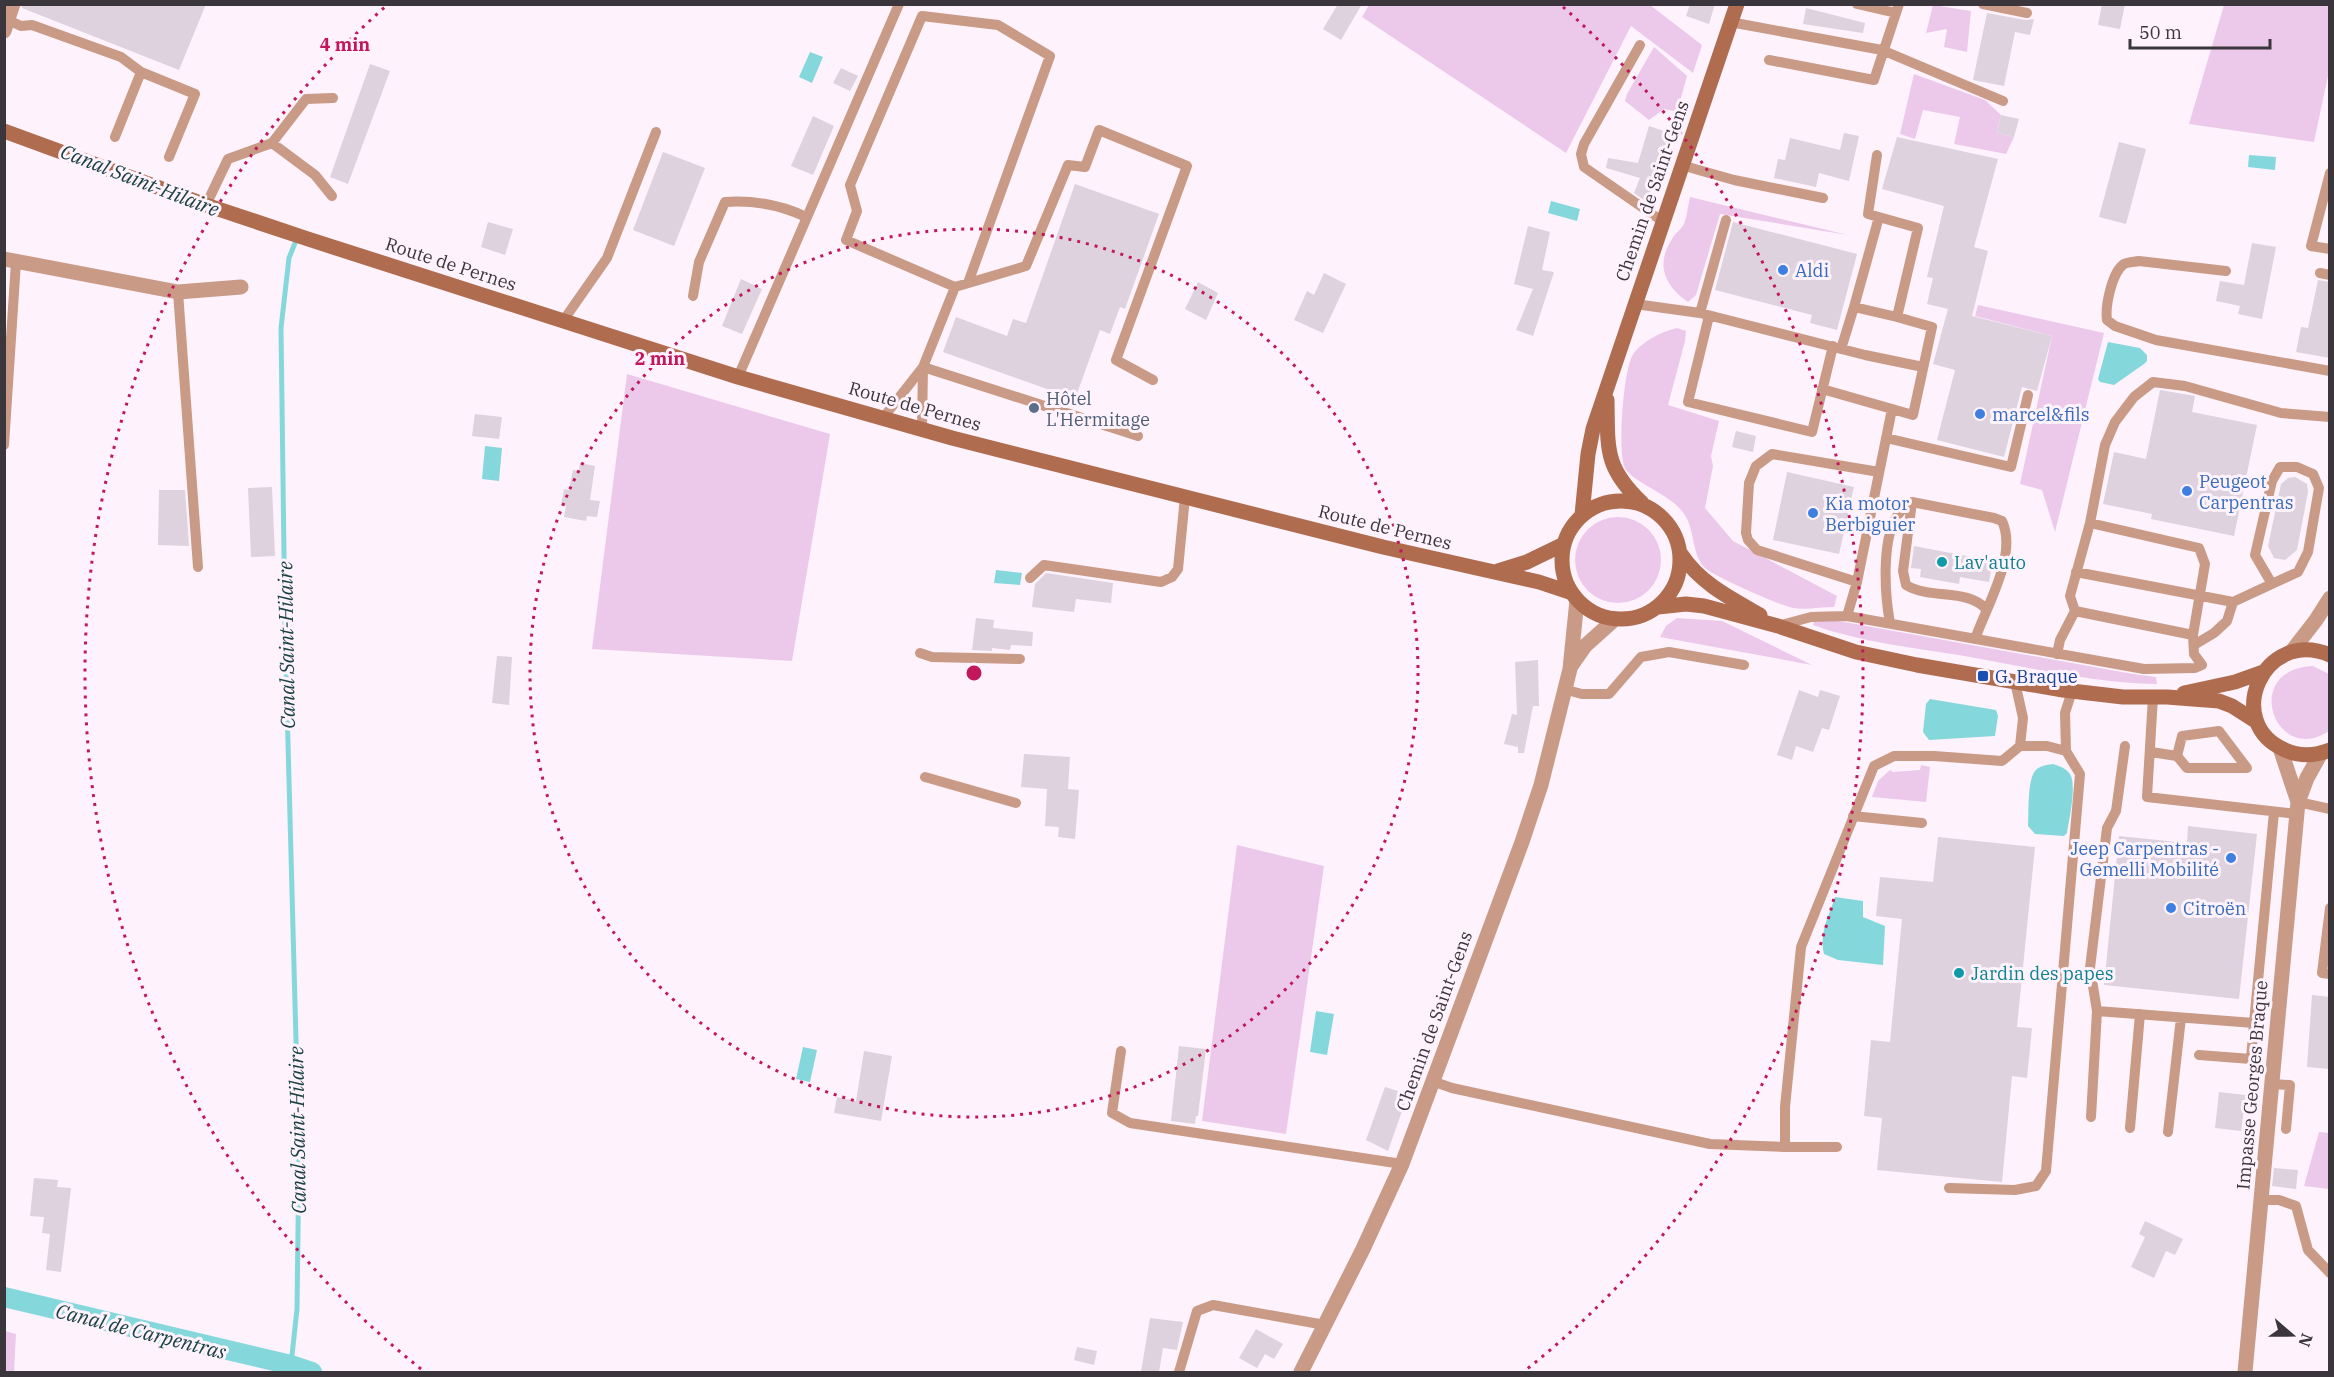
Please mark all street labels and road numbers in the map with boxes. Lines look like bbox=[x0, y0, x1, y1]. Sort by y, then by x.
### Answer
street label: Chemin de Saint-Gens bbox=[1610, 98, 1694, 284]
street label: Route de Pernes bbox=[383, 232, 519, 296]
street label: Route de Pernes bbox=[846, 376, 984, 436]
street label: Route de Pernes bbox=[1316, 499, 1454, 555]
street label: Chemin de Saint-Gens bbox=[1391, 928, 1477, 1114]
street label: Impasse Georges Braque bbox=[2231, 979, 2273, 1191]

